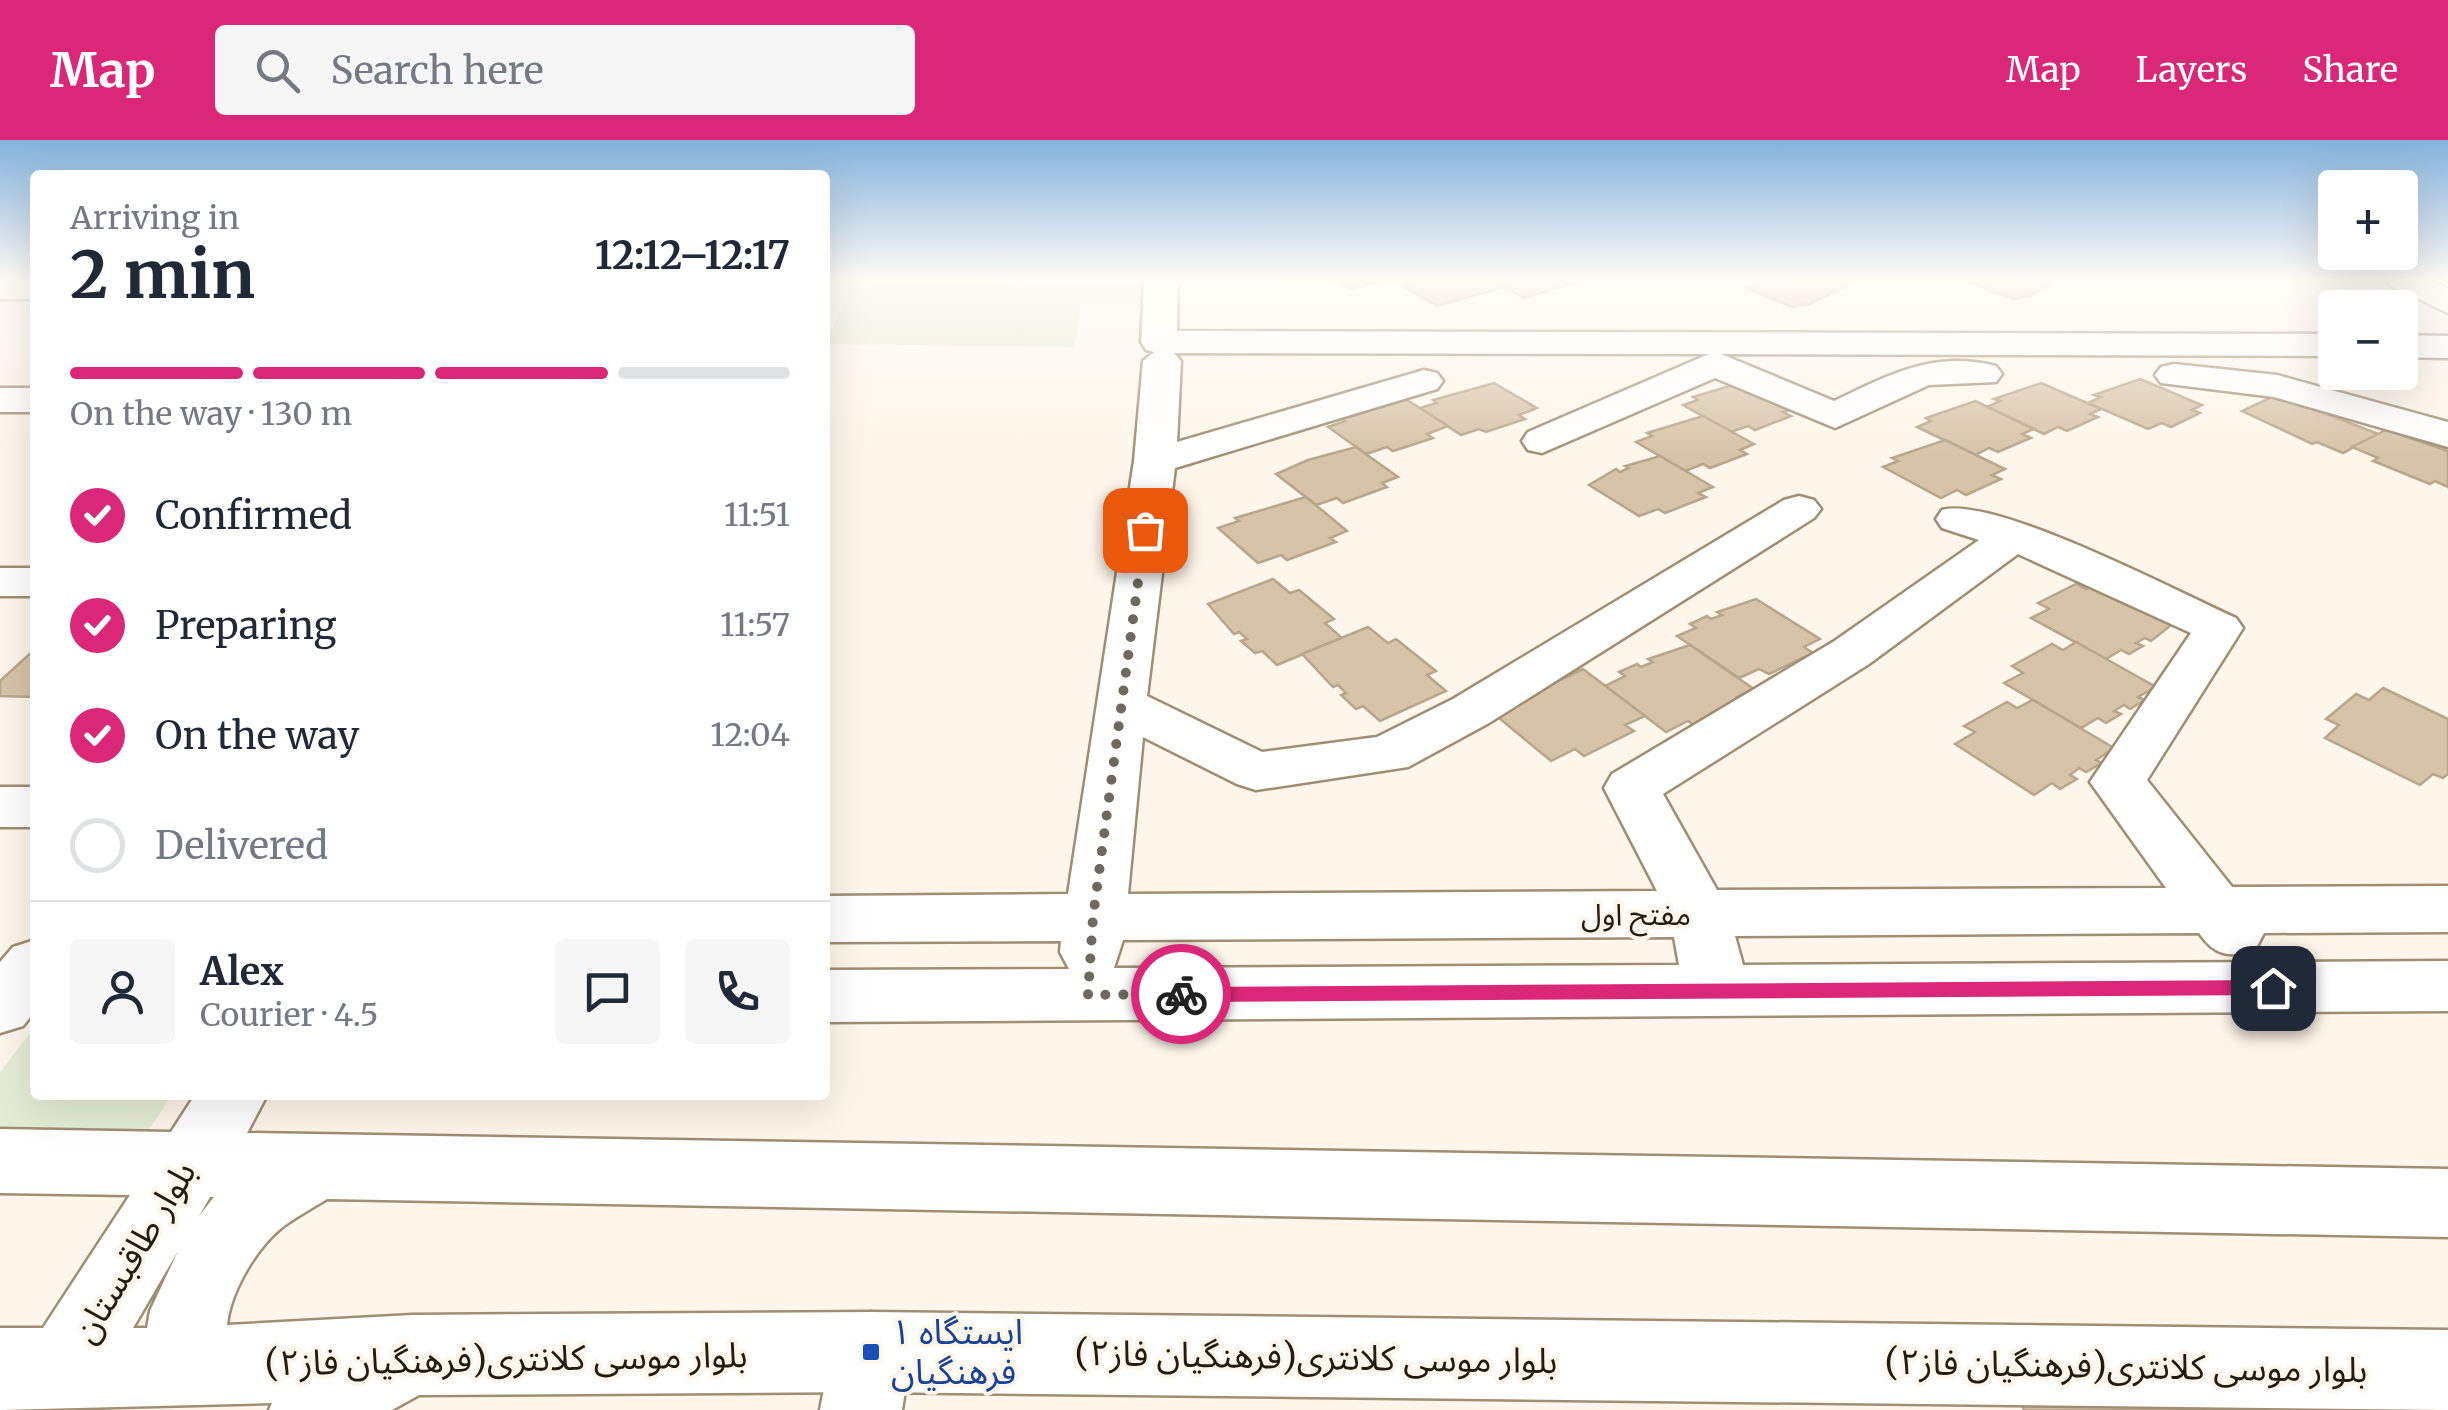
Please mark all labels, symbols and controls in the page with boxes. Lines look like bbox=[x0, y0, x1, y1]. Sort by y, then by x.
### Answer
search box bbox=[215, 25, 915, 115]
text: Map bbox=[50, 40, 155, 100]
icon: search bbox=[250, 43, 305, 98]
text: Search here bbox=[330, 47, 544, 94]
text: Map bbox=[2006, 48, 2081, 92]
text: Layers bbox=[2136, 48, 2247, 92]
text: Share bbox=[2302, 48, 2398, 92]
map controls bbox=[2318, 170, 2418, 390]
button: + bbox=[2318, 170, 2418, 270]
text: Arriving in bbox=[70, 198, 239, 238]
text: 12:12–12:17 bbox=[595, 232, 790, 279]
text: 2 min bbox=[70, 234, 255, 316]
button: − bbox=[2318, 290, 2418, 390]
text: On the way · 130 m bbox=[70, 394, 352, 434]
icon: check bbox=[70, 488, 125, 543]
pin bbox=[1103, 488, 1188, 573]
text: Confirmed bbox=[155, 492, 352, 539]
text: 11:51 bbox=[724, 495, 790, 535]
icon: bag bbox=[1118, 503, 1173, 558]
icon: check bbox=[70, 598, 125, 653]
text: Preparing bbox=[155, 602, 337, 649]
text: 11:57 bbox=[720, 605, 790, 645]
icon: check bbox=[70, 708, 125, 763]
text: On the way bbox=[155, 712, 359, 759]
text: 12:04 bbox=[710, 715, 790, 755]
text: Delivered bbox=[155, 822, 328, 869]
street label: مفتح اول bbox=[1581, 895, 1691, 937]
button: person bbox=[70, 939, 175, 1044]
button: chat bbox=[555, 939, 660, 1044]
button: phone bbox=[685, 939, 790, 1044]
courier bbox=[1131, 944, 1231, 1044]
pin bbox=[2231, 946, 2316, 1031]
text: Alex bbox=[200, 948, 284, 995]
icon: home bbox=[2246, 961, 2301, 1016]
icon: bike bbox=[1154, 967, 1209, 1022]
text: Courier · 4.5 bbox=[200, 995, 378, 1035]
street label: بلوار طاقبستان bbox=[63, 1153, 205, 1351]
place label: ایستگاه ۱ فرهنگیان bbox=[891, 1310, 1023, 1394]
street label: بلوار موسی کلانتری(فرهنگیان فاز۲) bbox=[1074, 1331, 1558, 1383]
street label: بلوار موسی کلانتری(فرهنگیان فاز۲) bbox=[264, 1333, 748, 1385]
street label: بلوار موسی کلانتری(فرهنگیان فاز۲) bbox=[1884, 1340, 2368, 1392]
marker: ایستگاه ۱ فرهنگیان bbox=[860, 1341, 882, 1363]

